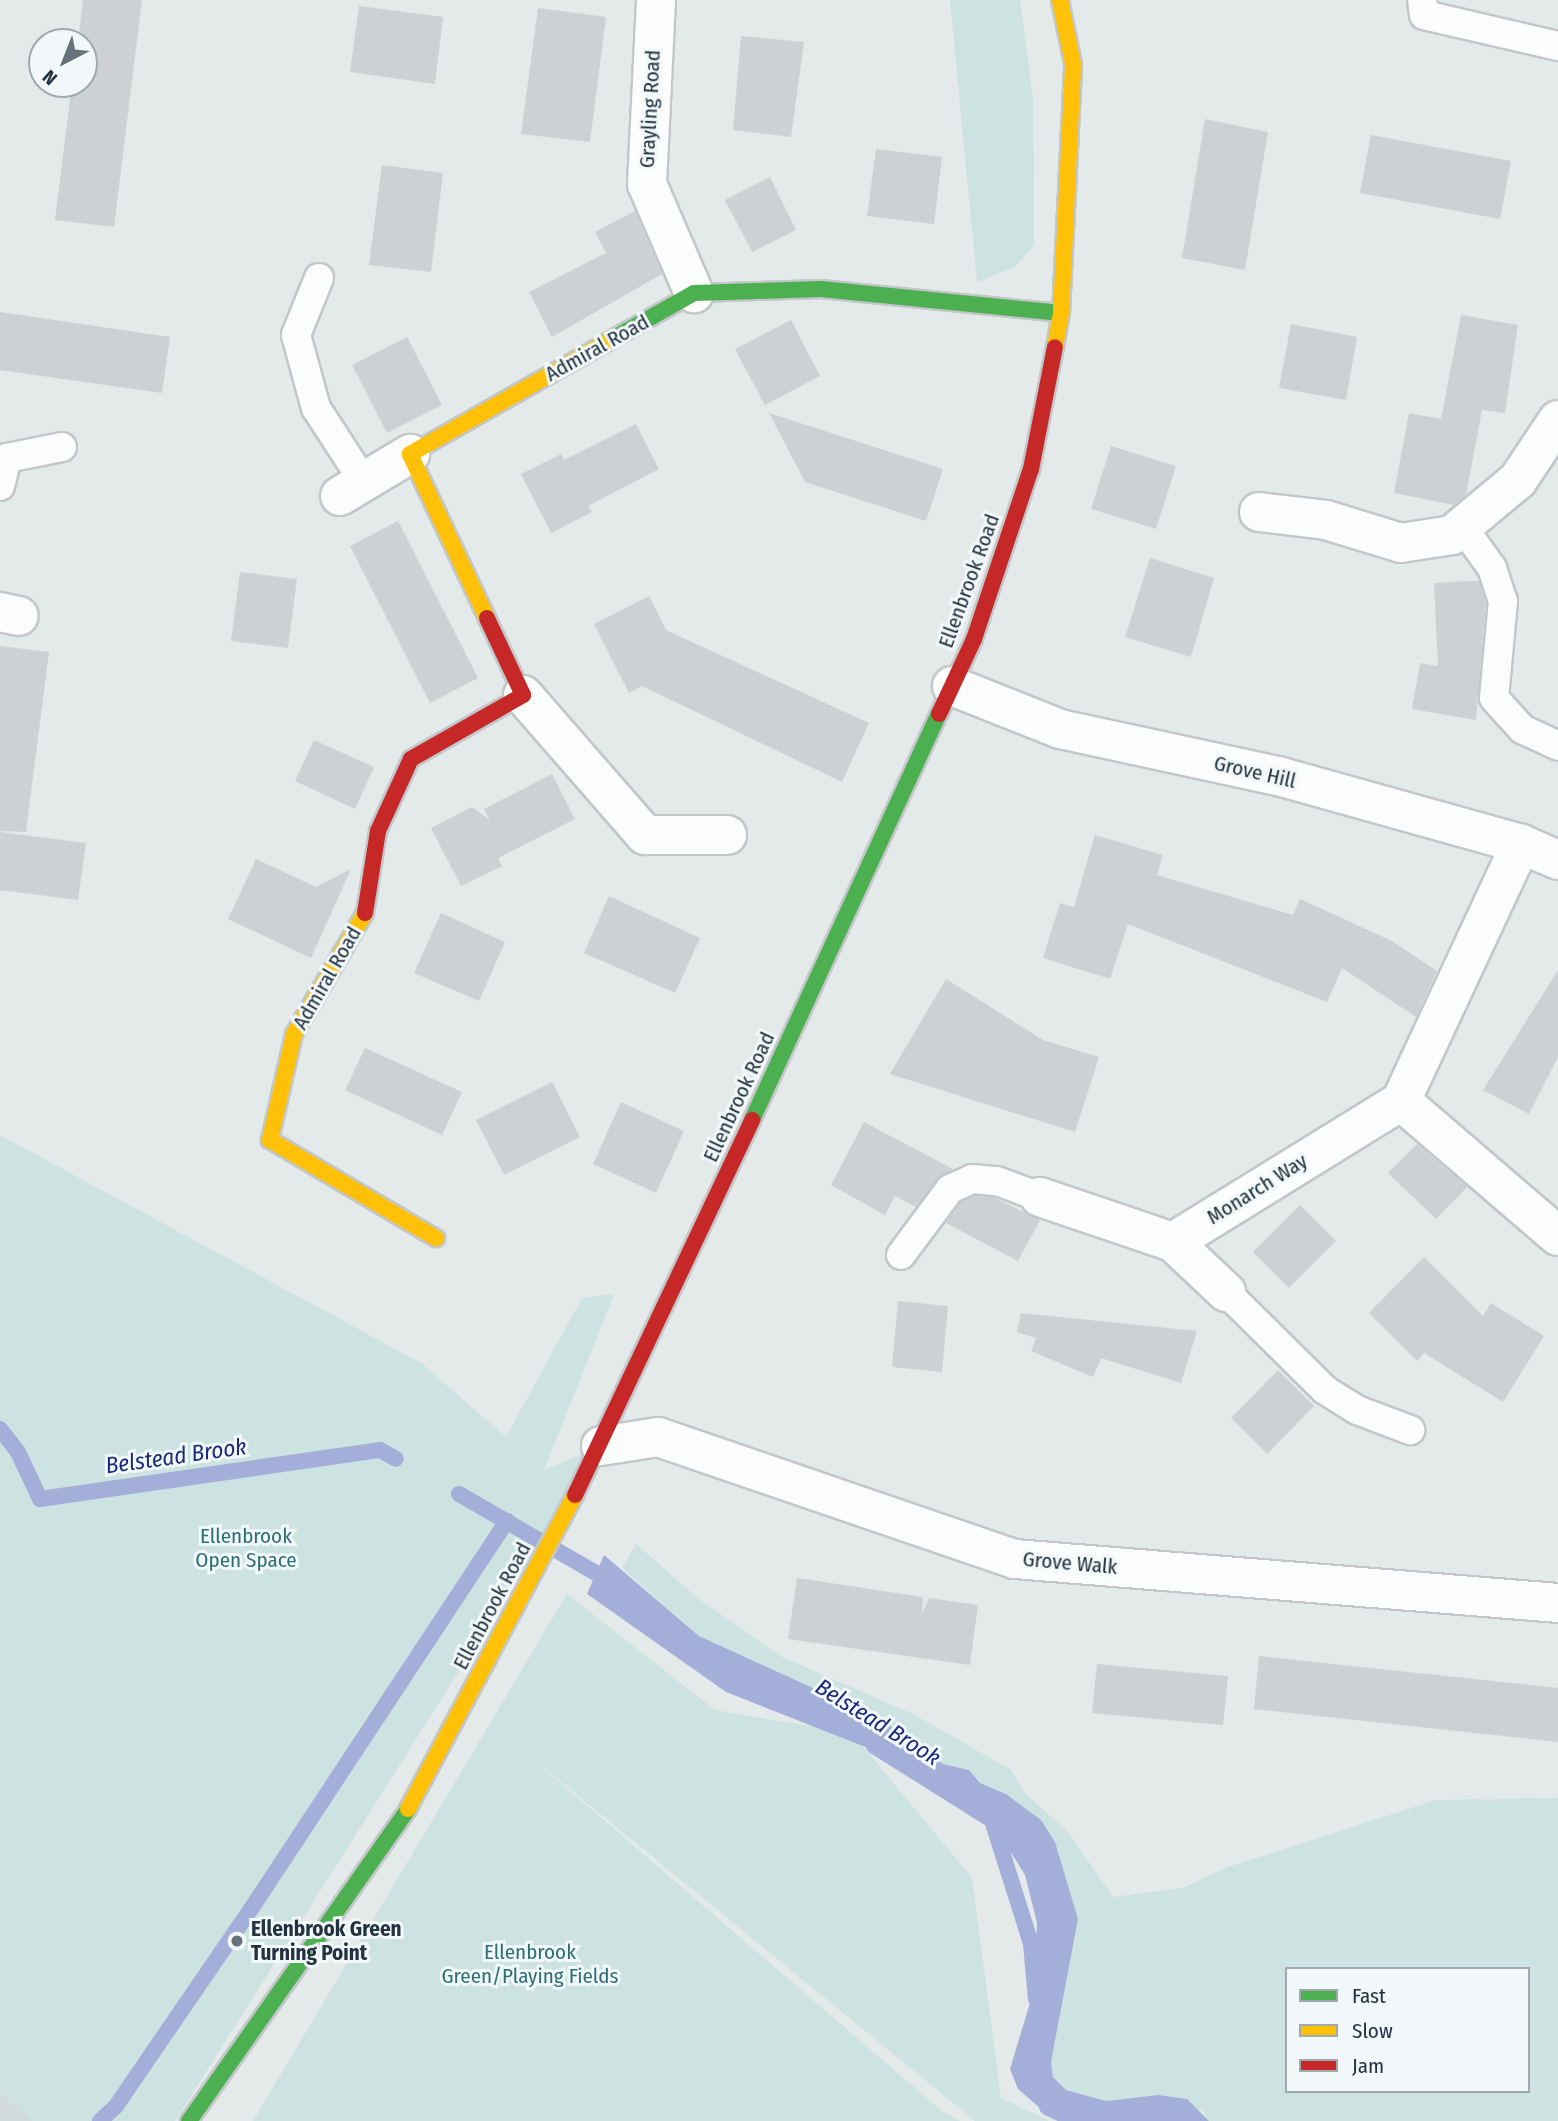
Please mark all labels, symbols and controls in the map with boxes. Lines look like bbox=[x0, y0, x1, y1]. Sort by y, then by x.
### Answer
north arrow bbox=[28, 28, 98, 98]
street label: Grayling Road bbox=[634, 49, 666, 169]
text: N bbox=[38, 65, 62, 90]
street label: Admiral Road bbox=[541, 309, 653, 387]
street label: Ellenbrook Road bbox=[933, 511, 1005, 651]
street label: Grove Hill bbox=[1212, 750, 1298, 794]
street label: Admiral Road bbox=[287, 922, 367, 1034]
street label: Ellenbrook Road bbox=[698, 1028, 780, 1166]
street label: Monarch Way bbox=[1202, 1148, 1312, 1230]
water label: Belstead Brook bbox=[104, 1432, 248, 1480]
park label: Ellenbrook Open Space bbox=[195, 1523, 297, 1573]
street label: Ellenbrook Road bbox=[448, 1538, 536, 1674]
street label: Grove Walk bbox=[1022, 1546, 1118, 1580]
water label: Belstead Brook bbox=[810, 1673, 946, 1771]
place label: Ellenbrook Green Turning Point bbox=[251, 1916, 402, 1966]
marker: Ellenbrook Green Turning Point bbox=[229, 1933, 245, 1949]
park label: Ellenbrook Green/Playing Fields bbox=[442, 1939, 618, 1989]
legend bbox=[1285, 1967, 1530, 2093]
text: Fast bbox=[1352, 1983, 1386, 2009]
text: Slow bbox=[1352, 2018, 1393, 2044]
text: Jam bbox=[1352, 2053, 1384, 2079]

